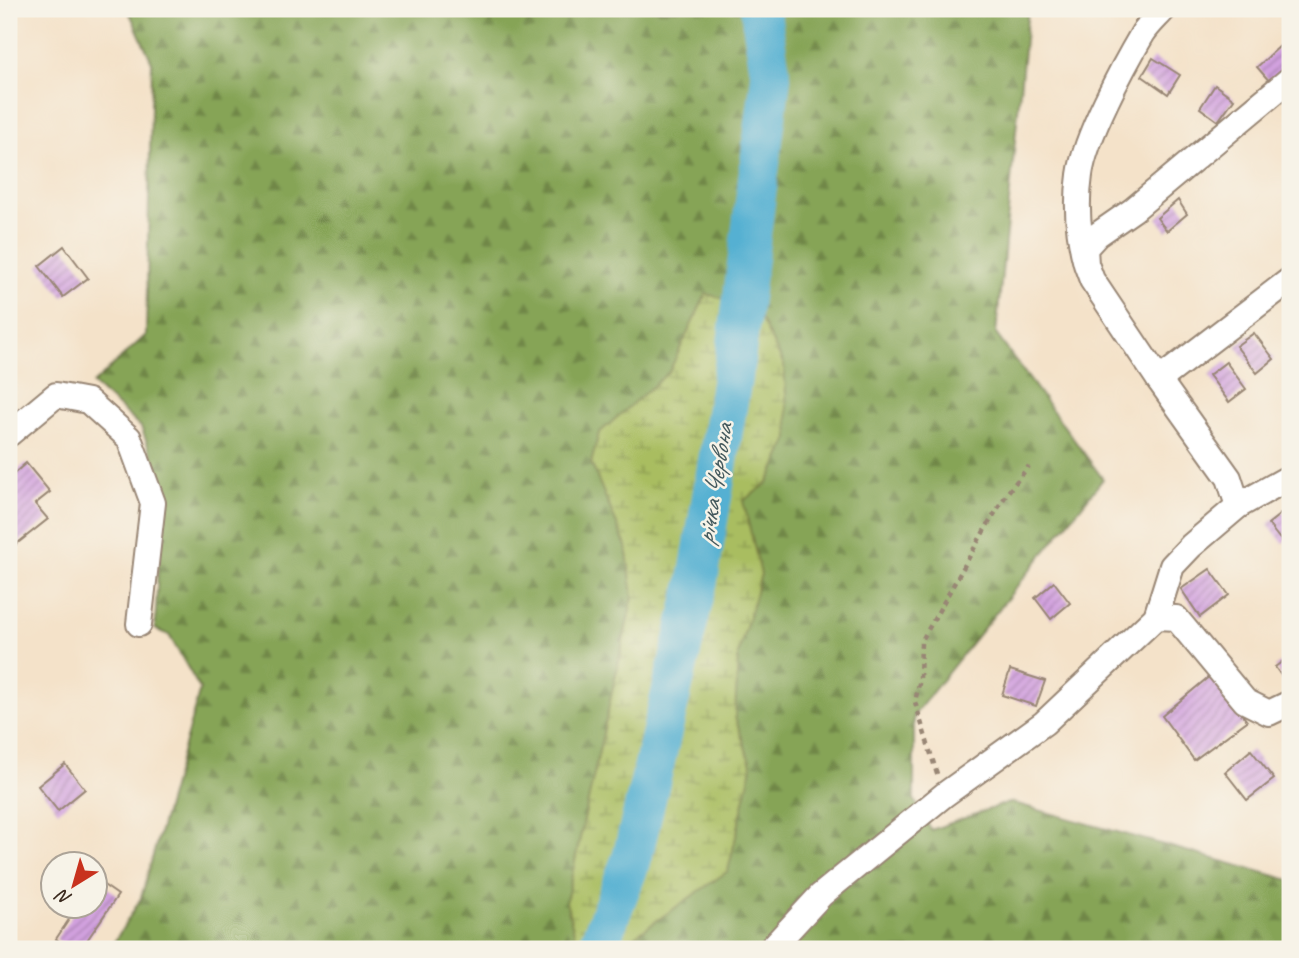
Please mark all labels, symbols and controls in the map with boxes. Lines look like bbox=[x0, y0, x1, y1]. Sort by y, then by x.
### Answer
water label: річка Червона bbox=[689, 419, 741, 547]
north arrow bbox=[38, 850, 108, 920]
text: N bbox=[50, 883, 76, 911]

